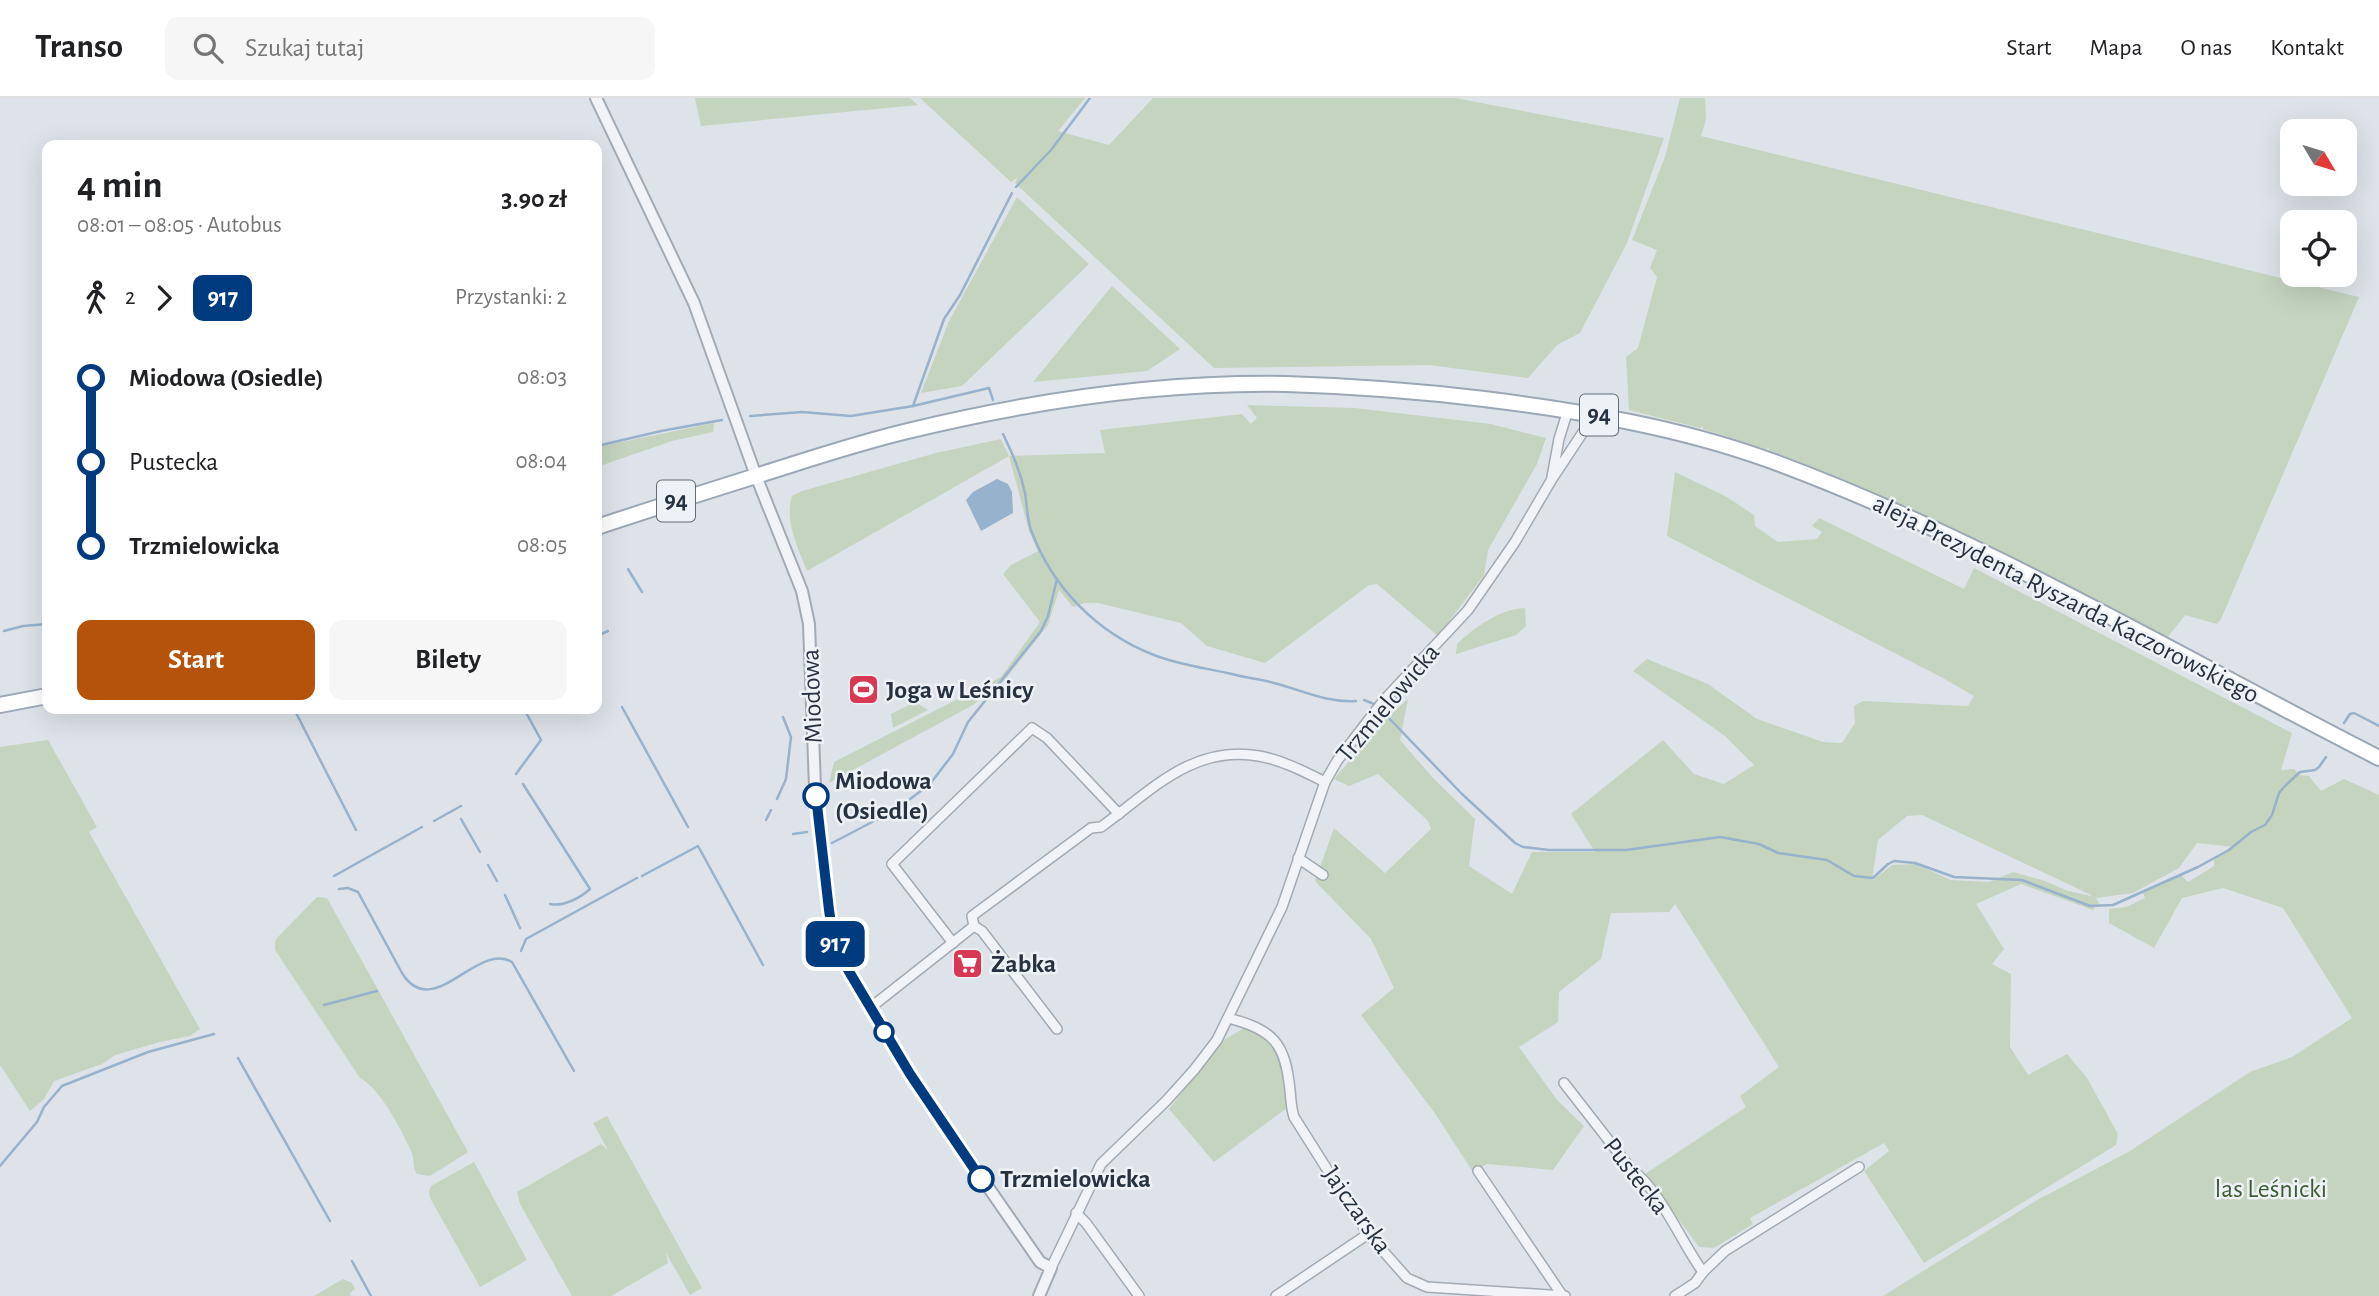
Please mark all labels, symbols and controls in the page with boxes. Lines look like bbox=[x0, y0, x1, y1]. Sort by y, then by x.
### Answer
search box bbox=[165, 17, 655, 80]
icon: search bbox=[189, 29, 227, 67]
text: Transo bbox=[35, 31, 123, 64]
text: Szukaj tutaj bbox=[245, 35, 365, 61]
text: Start bbox=[2006, 36, 2051, 60]
text: Mapa bbox=[2089, 36, 2143, 60]
text: O nas bbox=[2181, 36, 2232, 60]
text: Kontakt bbox=[2270, 36, 2344, 60]
north arrow bbox=[2280, 119, 2357, 196]
map controls bbox=[2280, 119, 2357, 287]
text: 4 min bbox=[77, 167, 163, 205]
text: 3.90 zł bbox=[501, 186, 567, 212]
button: locate bbox=[2280, 210, 2357, 287]
text: 08:01 – 08:05 · Autobus bbox=[77, 214, 282, 237]
icon: walk bbox=[77, 279, 115, 317]
icon: forward bbox=[145, 279, 183, 317]
text: 2 bbox=[125, 286, 135, 309]
text: 917 bbox=[207, 286, 238, 310]
text: Przystanki: 2 bbox=[455, 286, 567, 309]
text: Miodowa (Osiedle) bbox=[129, 365, 324, 391]
text: 08:03 bbox=[517, 366, 567, 389]
road number: 94 bbox=[1580, 394, 1618, 436]
text: Pustecka bbox=[129, 449, 218, 475]
text: 08:04 bbox=[515, 450, 567, 473]
road number: 94 bbox=[657, 480, 695, 522]
street label: aleja Prezydenta Ryszarda Kaczorowskiego bbox=[1869, 490, 2263, 708]
text: Trzmielowicka bbox=[129, 533, 280, 559]
text: 08:05 bbox=[517, 534, 567, 557]
button: Start bbox=[77, 620, 315, 700]
button: Bilety bbox=[329, 620, 567, 700]
street label: Trzmielowicka bbox=[1331, 639, 1445, 767]
street label: Miodowa bbox=[797, 648, 827, 744]
sports icon: Joga w Leśnicy bbox=[846, 673, 880, 707]
place label: Joga w Leśnicy bbox=[886, 677, 1034, 703]
place label: Miodowa (Osiedle) bbox=[835, 768, 932, 824]
marker: Miodowa (Osiedle) bbox=[803, 783, 829, 809]
line badge: 917 bbox=[795, 921, 875, 967]
text: 917 bbox=[820, 932, 850, 956]
supermarket icon: Żabka bbox=[951, 947, 985, 981]
place label: Żabka bbox=[991, 950, 1056, 977]
unlabelled marker bbox=[874, 1022, 894, 1042]
street label: Pustecka bbox=[1598, 1133, 1674, 1219]
street label: Jajczarska bbox=[1318, 1161, 1396, 1259]
marker: Trzmielowicka bbox=[968, 1166, 994, 1192]
place label: Trzmielowicka bbox=[1000, 1166, 1151, 1192]
park label: las Leśnicki bbox=[2215, 1176, 2327, 1202]

